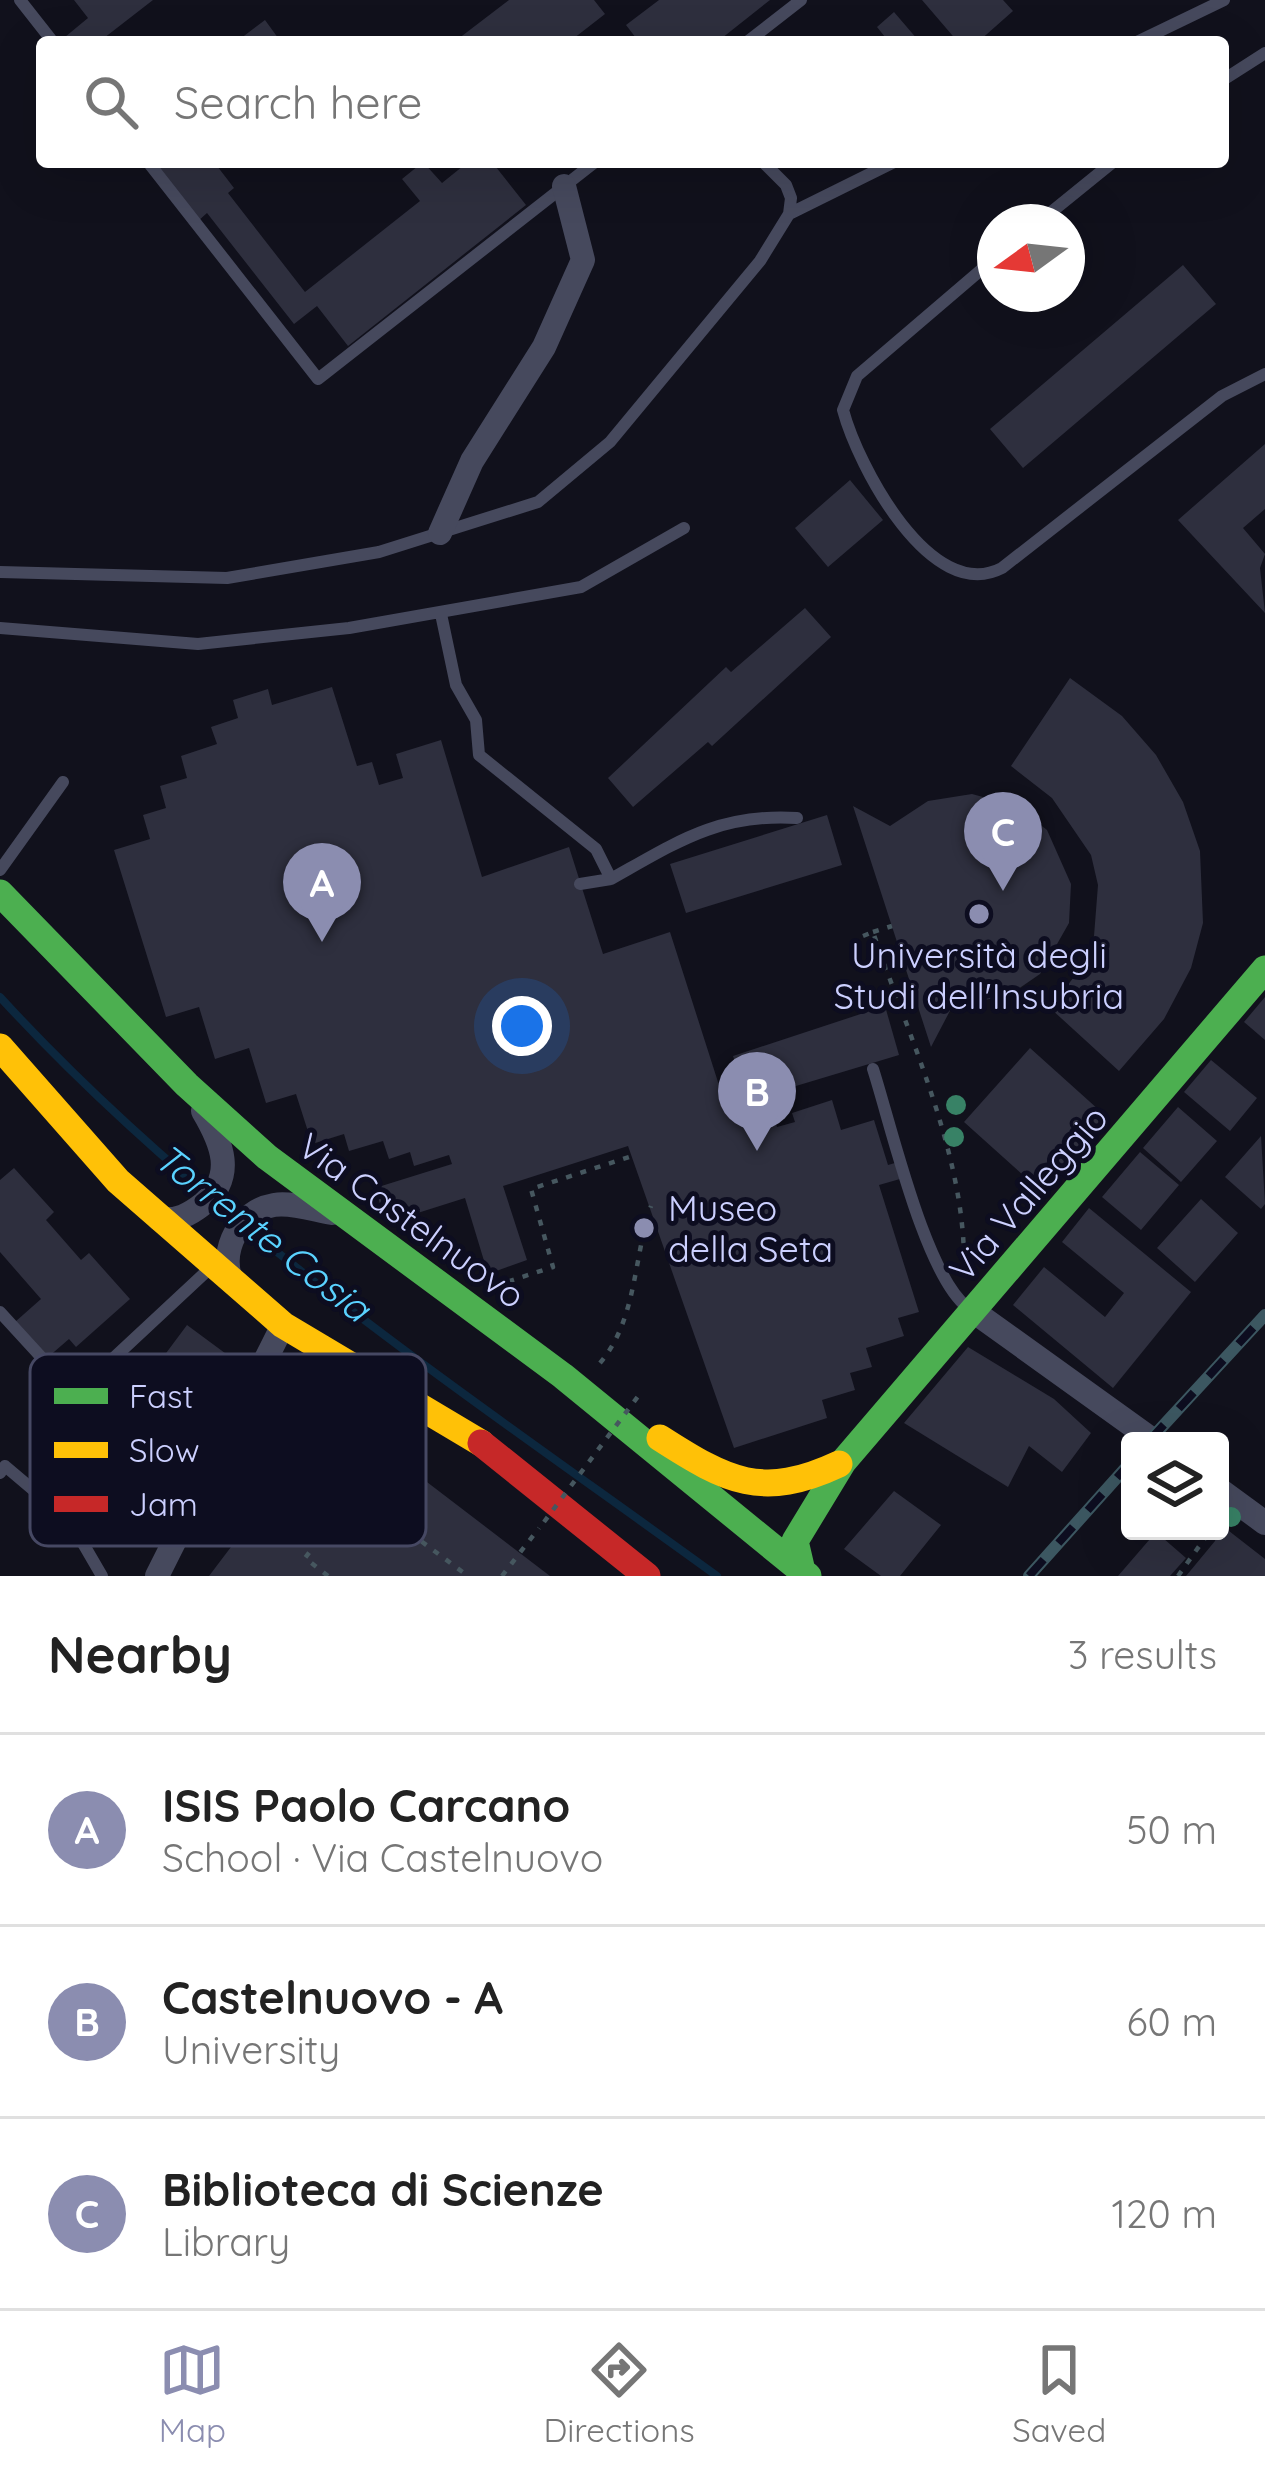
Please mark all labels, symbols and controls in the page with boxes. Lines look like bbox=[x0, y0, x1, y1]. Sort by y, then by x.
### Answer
search box bbox=[36, 36, 1229, 168]
icon: search bbox=[78, 69, 144, 135]
text: Search here bbox=[174, 74, 422, 130]
north arrow bbox=[977, 204, 1085, 312]
pin: C bbox=[964, 792, 1042, 891]
pin: A bbox=[283, 843, 361, 942]
marker: Università degli Studi dell'Insubria bbox=[966, 901, 992, 927]
place label: Università degli Studi dell'Insubria bbox=[834, 932, 1124, 1018]
your location bbox=[492, 996, 552, 1056]
pin: B bbox=[718, 1052, 796, 1151]
street label: Via Valleggio bbox=[939, 1095, 1117, 1291]
street label: Via Castelnuovo bbox=[290, 1123, 534, 1317]
water label: Torrente Cosia bbox=[145, 1132, 383, 1333]
place label: Museo della Seta bbox=[668, 1185, 833, 1271]
marker: Museo della Seta bbox=[631, 1215, 657, 1241]
legend bbox=[30, 1354, 426, 1546]
text: Fast bbox=[129, 1375, 194, 1416]
text: Slow bbox=[129, 1429, 200, 1470]
map controls bbox=[1121, 1432, 1229, 1540]
button: layers bbox=[1121, 1432, 1229, 1540]
text: Jam bbox=[129, 1483, 198, 1524]
text: Nearby bbox=[48, 1622, 232, 1686]
text: 3 results bbox=[1068, 1630, 1217, 1679]
text: ISIS Paolo Carcano bbox=[162, 1777, 570, 1833]
text: A bbox=[75, 1805, 99, 1854]
text: 50 m bbox=[1126, 1805, 1217, 1854]
text: School · Via Castelnuovo bbox=[162, 1833, 603, 1882]
text: Castelnuovo - A bbox=[162, 1969, 503, 2025]
text: B bbox=[74, 1997, 100, 2046]
text: 60 m bbox=[1127, 1997, 1217, 2046]
text: University bbox=[162, 2025, 340, 2074]
text: Biblioteca di Scienze bbox=[162, 2161, 604, 2217]
text: C bbox=[75, 2189, 99, 2238]
text: 120 m bbox=[1112, 2189, 1217, 2238]
text: Library bbox=[162, 2217, 290, 2266]
tab: Map bbox=[159, 2337, 226, 2450]
tab: Directions bbox=[543, 2337, 695, 2450]
tab: Saved bbox=[1012, 2337, 1106, 2450]

